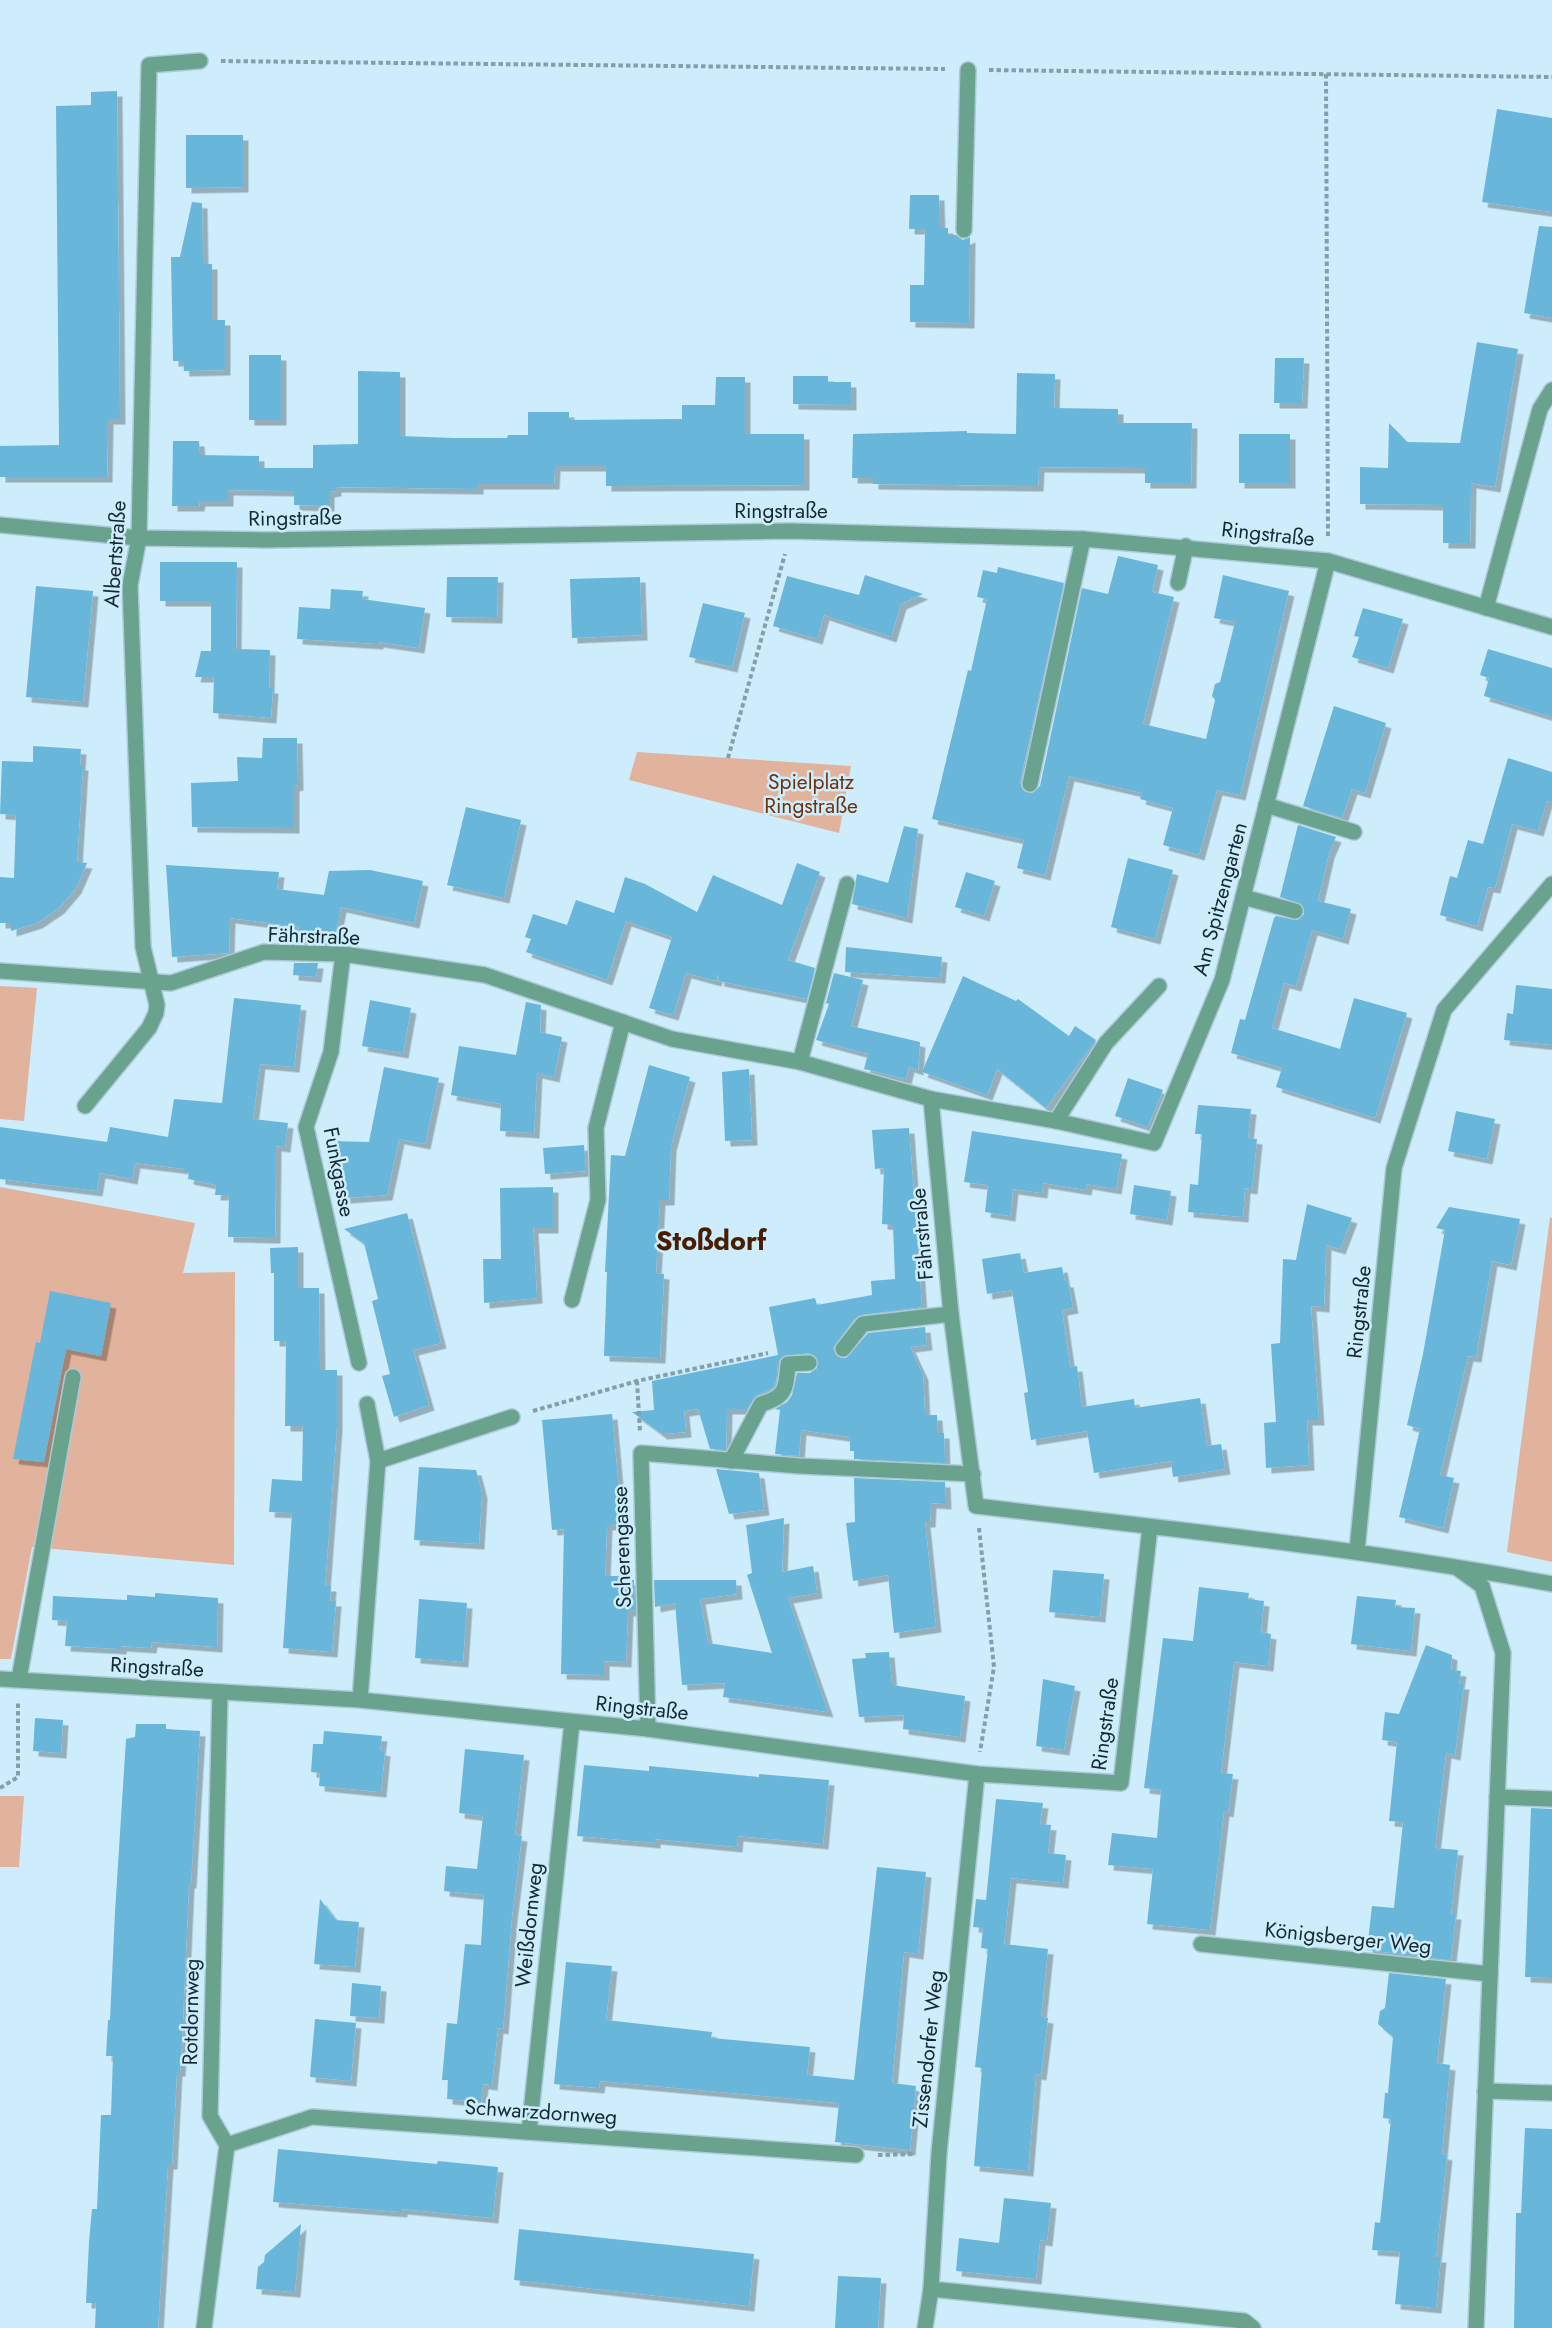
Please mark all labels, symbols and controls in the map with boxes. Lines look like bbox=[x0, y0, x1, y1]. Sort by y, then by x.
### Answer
street label: Ringstraße bbox=[734, 496, 828, 526]
street label: Albertstraße bbox=[96, 499, 134, 609]
street label: Ringstraße bbox=[248, 502, 342, 534]
street label: Ringstraße bbox=[1220, 514, 1316, 554]
park label: Spielplatz Ringstraße bbox=[764, 767, 858, 821]
street label: Am Spitzengarten bbox=[1185, 819, 1255, 979]
street label: Fährstraße bbox=[267, 919, 361, 953]
street label: Funkgasse bbox=[316, 1125, 362, 1220]
street label: Fährstraße bbox=[903, 1186, 941, 1281]
district label: Stoßdorf bbox=[656, 1221, 768, 1260]
street label: Ringstraße bbox=[1339, 1264, 1379, 1360]
street label: Scherengasse bbox=[605, 1485, 639, 1608]
street label: Ringstraße bbox=[109, 1650, 205, 1684]
street label: Ringstraße bbox=[1084, 1675, 1126, 1772]
street label: Ringstraße bbox=[594, 1688, 690, 1728]
street label: Weißdornweg bbox=[508, 1861, 550, 1989]
street label: Königsberger Weg bbox=[1263, 1914, 1433, 1962]
street label: Rotdornweg bbox=[175, 1958, 207, 2066]
street label: Zissendorfer Weg bbox=[905, 1969, 951, 2129]
street label: Schwarzdornweg bbox=[464, 2092, 618, 2132]

